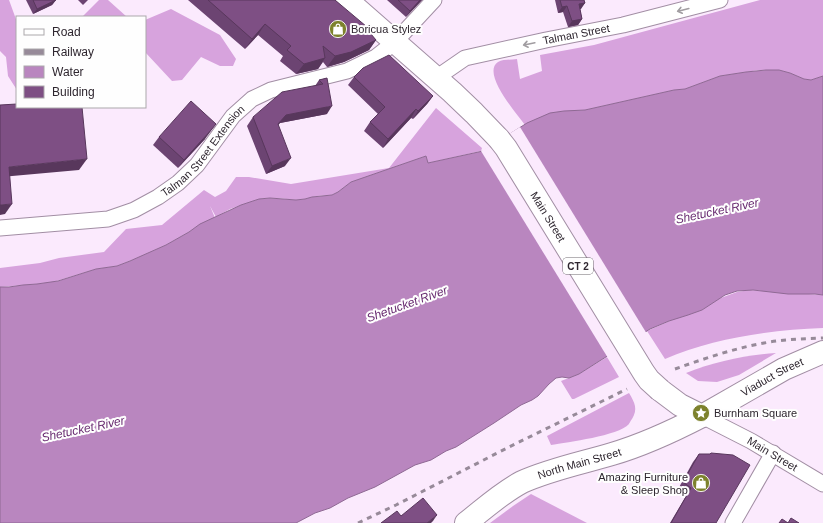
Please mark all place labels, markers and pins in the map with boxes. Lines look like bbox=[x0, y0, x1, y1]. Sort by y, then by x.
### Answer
shop icon: Boricua Stylez bbox=[328, 19, 348, 39]
place label: Boricua Stylez bbox=[351, 23, 421, 35]
place icon: Burnham Square bbox=[691, 403, 711, 423]
place label: Burnham Square bbox=[714, 407, 797, 419]
place label: Amazing Furniture & Sleep Shop bbox=[598, 471, 688, 496]
shop icon: Amazing Furniture & Sleep Shop bbox=[691, 473, 711, 493]

